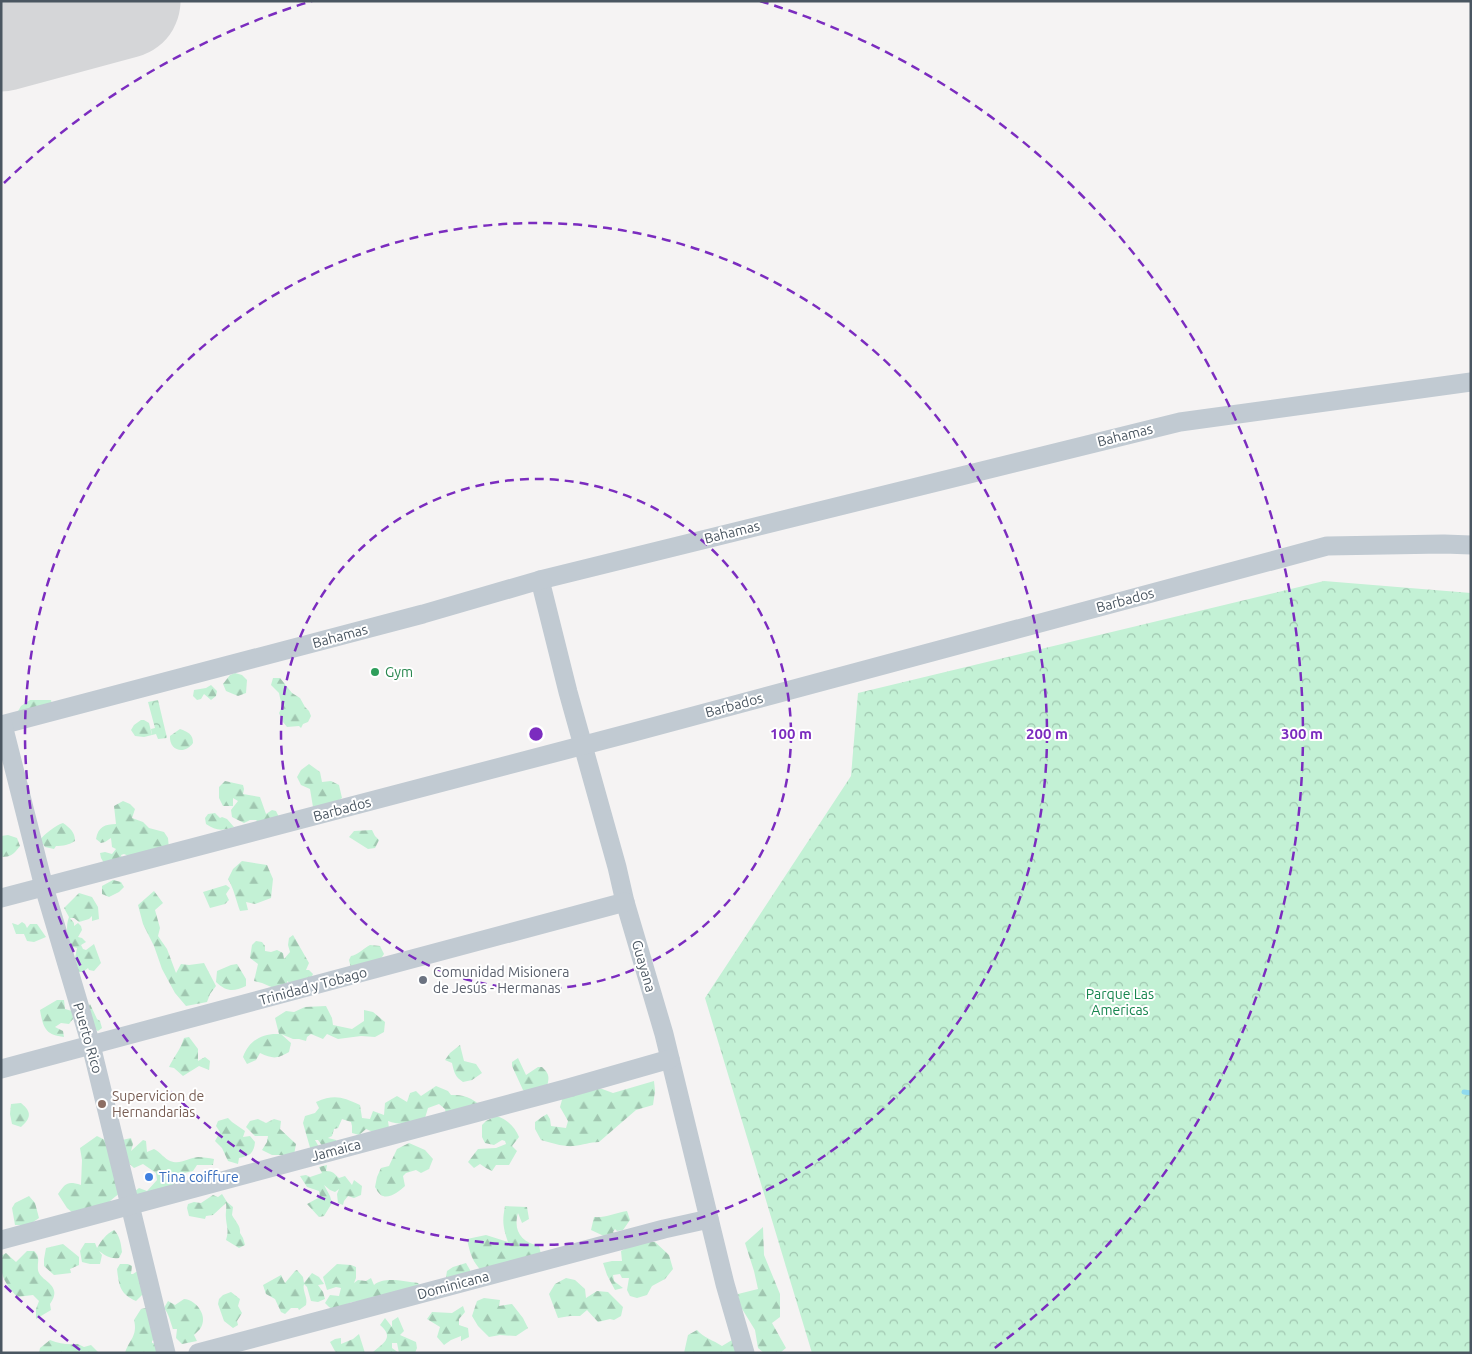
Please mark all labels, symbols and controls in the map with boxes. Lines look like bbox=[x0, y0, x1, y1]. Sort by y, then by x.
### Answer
street label: Bahamas bbox=[1096, 420, 1154, 450]
street label: Bahamas bbox=[703, 517, 761, 547]
street label: Barbados bbox=[1094, 585, 1156, 615]
street label: Bahamas bbox=[311, 621, 369, 651]
place label: Gym bbox=[385, 664, 413, 680]
marker: Gym bbox=[369, 666, 381, 678]
street label: Barbados bbox=[703, 690, 765, 720]
centre of rings bbox=[527, 725, 545, 743]
text: 100 m bbox=[770, 725, 812, 742]
text: 200 m bbox=[1026, 725, 1068, 742]
text: 300 m bbox=[1281, 725, 1323, 742]
street label: Barbados bbox=[311, 794, 373, 824]
street label: Guayana bbox=[629, 938, 659, 994]
street label: Trinidad y Tobago bbox=[257, 964, 369, 1008]
place label: Comunidad Misionera de Jesús - Hermanas bbox=[433, 964, 569, 996]
marker: Comunidad Misionera de Jesús - Hermanas bbox=[417, 974, 429, 986]
park label: Parque Las Americas bbox=[1086, 986, 1154, 1018]
street label: Puerto Rico bbox=[70, 1001, 106, 1075]
place label: Supervicion de Hernandarias bbox=[112, 1088, 204, 1120]
marker: Supervicion de Hernandarias bbox=[96, 1098, 108, 1110]
street label: Jamaica bbox=[310, 1136, 362, 1164]
place label: Tina coiffure bbox=[159, 1169, 239, 1185]
marker: Tina coiffure bbox=[143, 1171, 155, 1183]
street label: Dominicana bbox=[415, 1268, 491, 1302]

